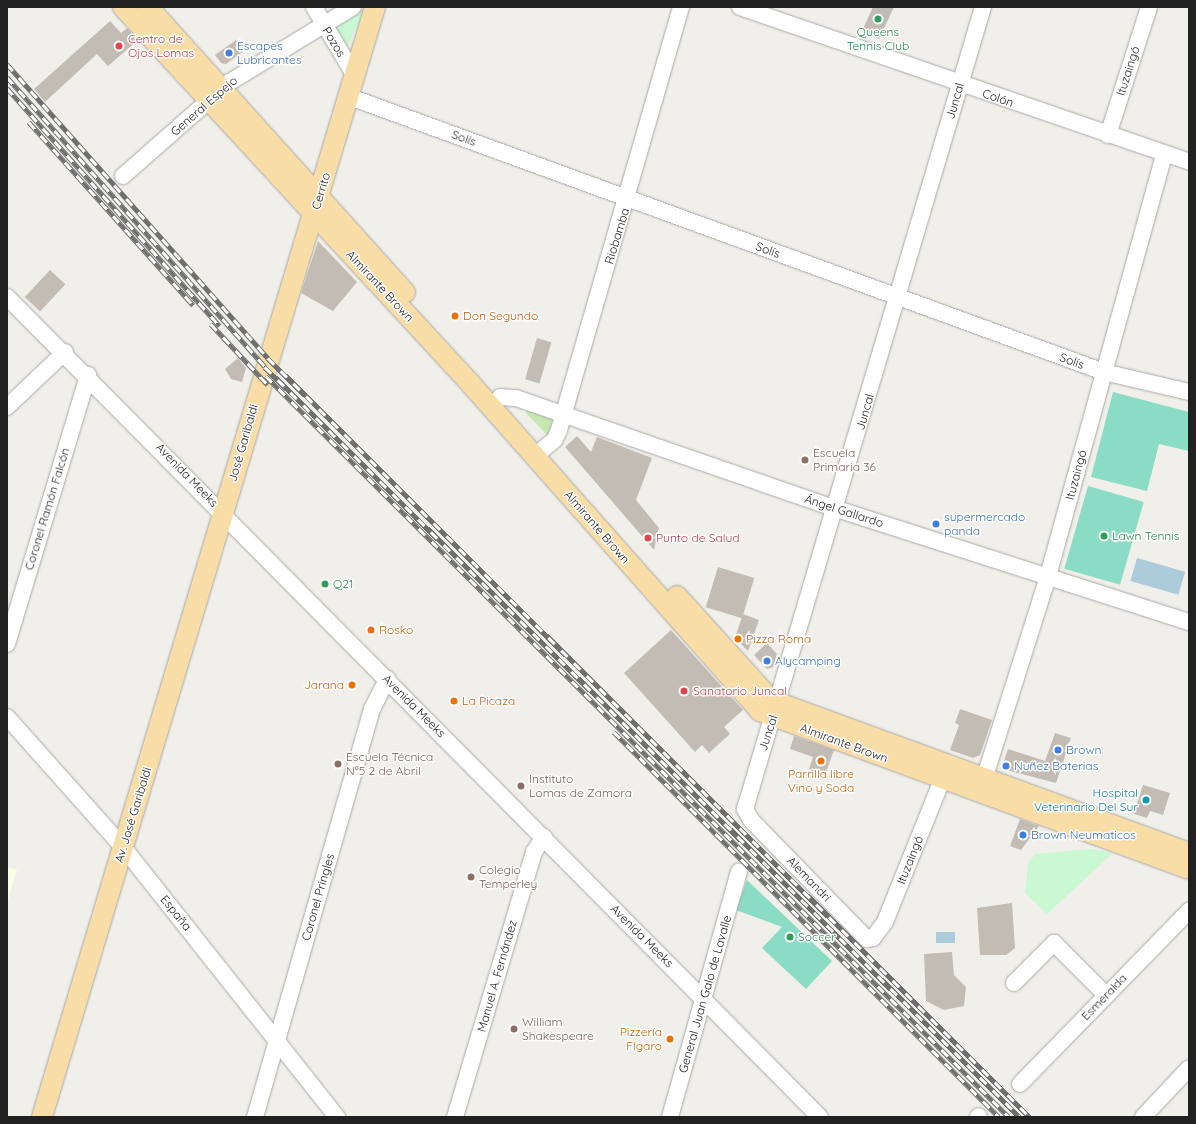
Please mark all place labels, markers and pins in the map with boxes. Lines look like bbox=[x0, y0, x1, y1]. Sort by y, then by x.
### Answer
marker: Queens Tennis Club bbox=[873, 14, 883, 24]
place label: Queens Tennis Club bbox=[847, 25, 909, 53]
place label: Centro de Ojos Lomas bbox=[128, 32, 194, 60]
place label: Escapes Lubricantes bbox=[237, 39, 302, 67]
marker: Centro de Ojos Lomas bbox=[113, 40, 125, 52]
marker: Escapes Lubricantes bbox=[224, 48, 234, 58]
place label: Don Segundo bbox=[463, 309, 538, 323]
marker: Don Segundo bbox=[450, 311, 460, 321]
place label: Escuela Primaria 36 bbox=[813, 446, 876, 474]
marker: Escuela Primaria 36 bbox=[800, 455, 810, 465]
place label: supermercado panda bbox=[944, 510, 1025, 538]
marker: supermercado panda bbox=[931, 519, 941, 529]
place label: Lawn Tennis bbox=[1112, 529, 1179, 543]
place label: Punto de Salud bbox=[656, 531, 740, 545]
marker: Lawn Tennis bbox=[1099, 531, 1109, 541]
marker: Punto de Salud bbox=[643, 533, 653, 543]
place label: Q21 bbox=[333, 577, 353, 591]
marker: Q21 bbox=[320, 579, 330, 589]
place label: Rosko bbox=[379, 623, 413, 637]
marker: Rosko bbox=[366, 625, 376, 635]
place label: Pizza Roma bbox=[746, 632, 811, 646]
marker: Pizza Roma bbox=[733, 634, 743, 644]
place label: Alycamping bbox=[775, 654, 841, 668]
marker: Alycamping bbox=[762, 656, 772, 666]
place label: Jarana bbox=[304, 678, 344, 692]
marker: Jarana bbox=[347, 680, 357, 690]
place label: Sanatorio Juncal bbox=[693, 684, 787, 698]
marker: Sanatorio Juncal bbox=[678, 685, 690, 697]
place label: La Picaza bbox=[462, 694, 515, 708]
marker: La Picaza bbox=[449, 696, 459, 706]
place label: Brown bbox=[1066, 743, 1101, 757]
marker: Brown bbox=[1053, 745, 1063, 755]
place label: Escuela Técnica N°5 2 de Abril bbox=[346, 750, 433, 778]
marker: Parrilla libre Vino y Soda bbox=[816, 756, 826, 766]
marker: Escuela Técnica N°5 2 de Abril bbox=[333, 759, 343, 769]
place label: Nuñez Baterias bbox=[1014, 759, 1098, 773]
marker: Nuñez Baterias bbox=[1001, 761, 1011, 771]
place label: Parrilla libre Vino y Soda bbox=[788, 767, 854, 795]
place label: Instituto Lomas de Zamora bbox=[529, 772, 632, 800]
marker: Instituto Lomas de Zamora bbox=[516, 781, 526, 791]
place label: Hospital Veterinario Del Sur bbox=[1034, 786, 1138, 814]
marker: Hospital Veterinario Del Sur bbox=[1141, 795, 1151, 805]
place label: Brown Neumaticos bbox=[1031, 828, 1136, 842]
marker: Brown Neumaticos bbox=[1018, 830, 1028, 840]
place label: Colegio Temperley bbox=[479, 863, 537, 891]
marker: Colegio Temperley bbox=[466, 872, 476, 882]
place label: Soccer bbox=[798, 930, 836, 944]
marker: Soccer bbox=[785, 932, 795, 942]
place label: William Shakespeare bbox=[522, 1015, 594, 1043]
marker: William Shakespeare bbox=[509, 1024, 519, 1034]
place label: Pizzería Fígaro bbox=[620, 1025, 662, 1053]
marker: Pizzería Fígaro bbox=[665, 1034, 675, 1044]

